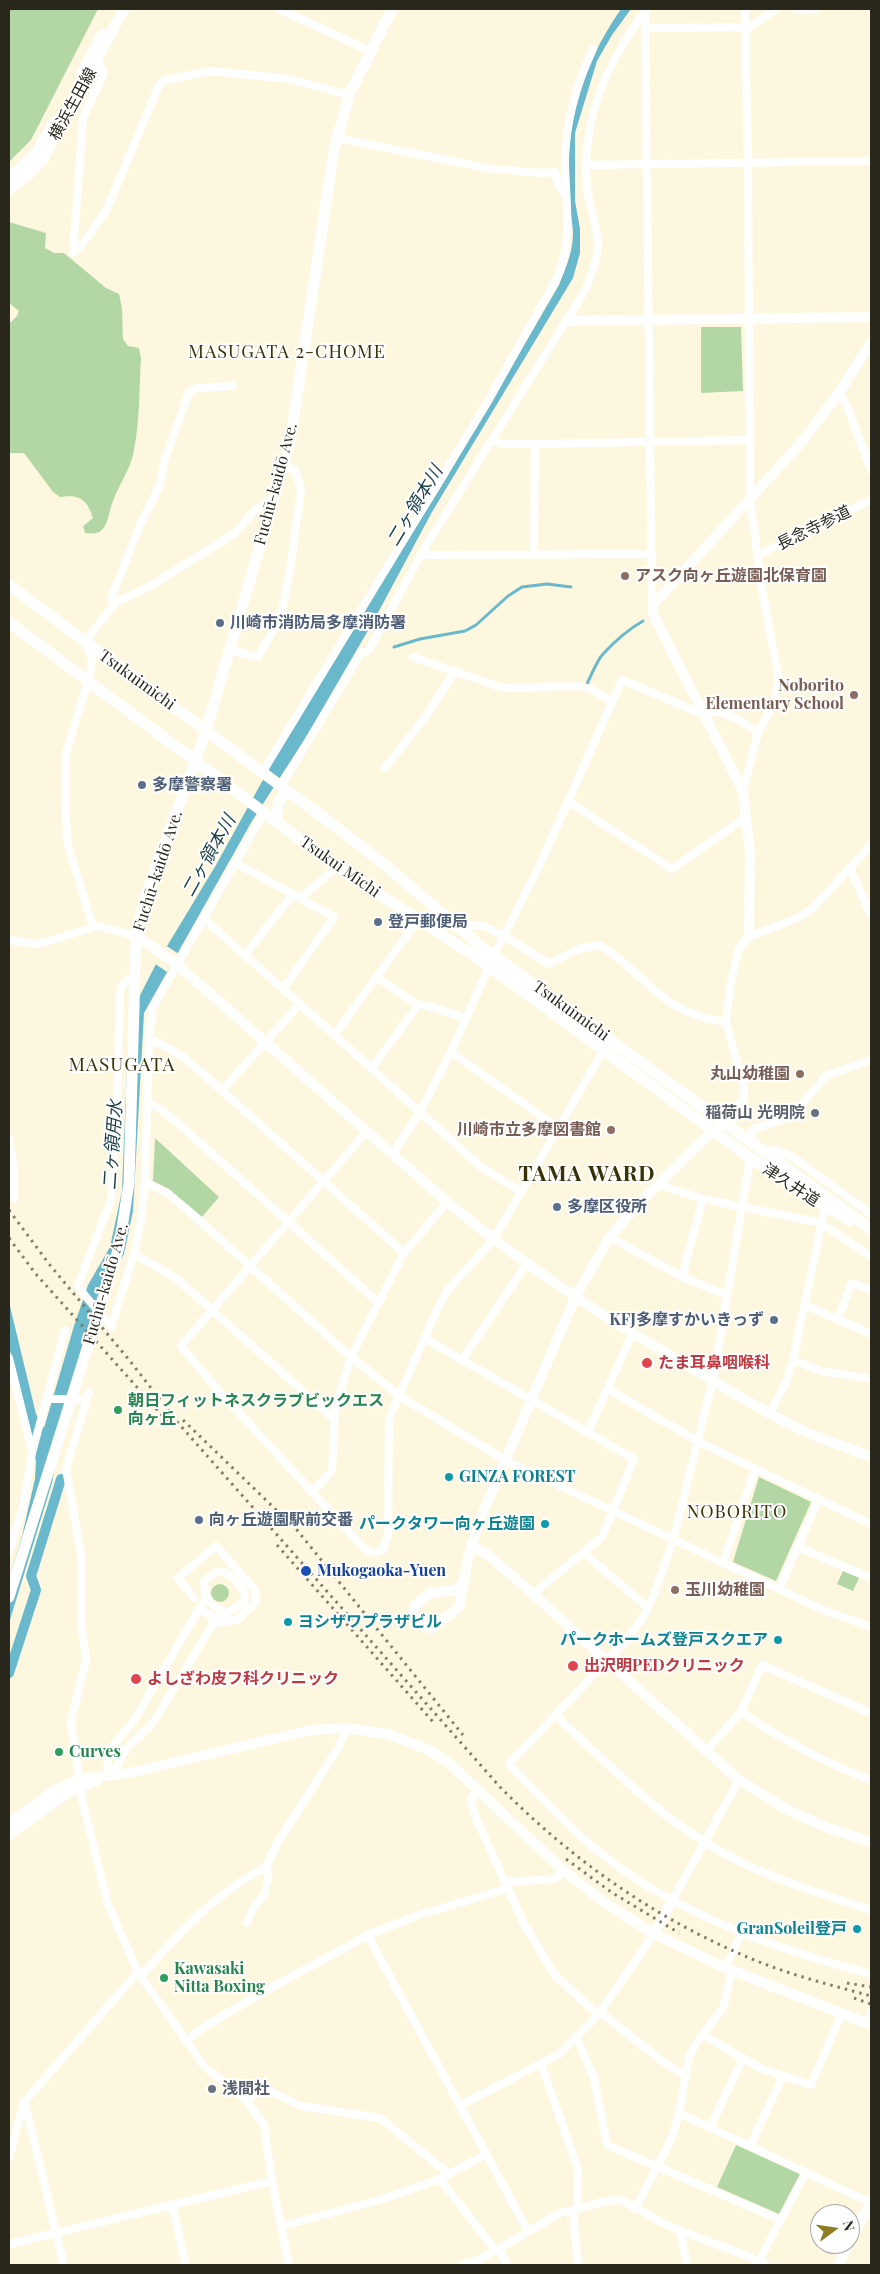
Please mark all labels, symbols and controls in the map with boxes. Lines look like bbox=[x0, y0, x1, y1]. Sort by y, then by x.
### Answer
street label: 横浜生田線 bbox=[45, 64, 101, 144]
district label: MASUGATA 2-CHOME bbox=[186, 341, 388, 363]
street label: Fuchū-kaidō Ave. bbox=[250, 421, 302, 547]
water label: 二ヶ領本川 bbox=[383, 462, 447, 550]
street label: 長念寺参道 bbox=[774, 502, 854, 554]
place label: アスク向ヶ丘遊園北保育園 bbox=[635, 566, 827, 586]
marker: アスク向ヶ丘遊園北保育園 bbox=[619, 570, 631, 582]
place label: 川崎市消防局多摩消防署 bbox=[230, 613, 406, 633]
marker: 川崎市消防局多摩消防署 bbox=[214, 617, 226, 629]
street label: Tsukuimichi bbox=[95, 646, 179, 714]
place label: Noborito Elementary School bbox=[705, 676, 844, 714]
marker: Noborito Elementary School bbox=[848, 689, 860, 701]
place label: 多摩警察署 bbox=[152, 775, 232, 795]
marker: 多摩警察署 bbox=[136, 779, 148, 791]
street label: Fuchū-kaidō Ave. bbox=[129, 808, 187, 934]
water label: 二ヶ領本川 bbox=[178, 811, 240, 901]
street label: Tsukui Michi bbox=[296, 832, 384, 902]
place label: 登戸郵便局 bbox=[388, 912, 468, 932]
marker: 登戸郵便局 bbox=[372, 916, 384, 928]
street label: Tsukuimichi bbox=[529, 977, 613, 1045]
district label: MASUGATA bbox=[68, 1054, 176, 1076]
place label: 丸山幼稚園 bbox=[710, 1064, 790, 1084]
marker: 丸山幼稚園 bbox=[794, 1068, 806, 1080]
water label: 二ヶ領用水 bbox=[99, 1099, 127, 1191]
place label: 稲荷山 光明院 bbox=[705, 1103, 805, 1123]
marker: 稲荷山 光明院 bbox=[809, 1107, 821, 1119]
place label: 川崎市立多摩図書館 bbox=[457, 1120, 601, 1140]
marker: 川崎市立多摩図書館 bbox=[605, 1124, 617, 1136]
street label: 津久井道 bbox=[759, 1160, 823, 1210]
district label: TAMA WARD bbox=[517, 1161, 657, 1187]
place label: 多摩区役所 bbox=[567, 1197, 647, 1217]
marker: 多摩区役所 bbox=[551, 1201, 563, 1213]
street label: Fuchū-kaidō Ave. bbox=[79, 1221, 133, 1347]
place label: KFJ多摩すかいきっず bbox=[609, 1310, 764, 1330]
marker: KFJ多摩すかいきっず bbox=[768, 1314, 780, 1326]
place label: たま耳鼻咽喉科 bbox=[658, 1353, 770, 1373]
marker: たま耳鼻咽喉科 bbox=[640, 1356, 654, 1370]
place label: 朝日フィットネスクラブビックエス 向ヶ丘 bbox=[128, 1391, 384, 1429]
marker: 朝日フィットネスクラブビックエス 向ヶ丘 bbox=[112, 1404, 124, 1416]
place label: GINZA FOREST bbox=[459, 1467, 576, 1487]
marker: GINZA FOREST bbox=[443, 1471, 455, 1483]
district label: NOBORITO bbox=[686, 1501, 788, 1523]
place label: 向ヶ丘遊園駅前交番 bbox=[209, 1510, 353, 1530]
marker: 向ヶ丘遊園駅前交番 bbox=[193, 1514, 205, 1526]
place label: パークタワー向ヶ丘遊園 bbox=[359, 1514, 535, 1534]
marker: パークタワー向ヶ丘遊園 bbox=[539, 1518, 551, 1530]
place label: Mukogaoka-Yuen bbox=[317, 1561, 446, 1581]
marker: Mukogaoka-Yuen bbox=[299, 1564, 313, 1578]
place label: 玉川幼稚園 bbox=[685, 1580, 765, 1600]
marker: 玉川幼稚園 bbox=[669, 1584, 681, 1596]
place label: ヨシザワプラザビル bbox=[298, 1612, 442, 1632]
marker: ヨシザワプラザビル bbox=[282, 1616, 294, 1628]
place label: パークホームズ登戸スクエア bbox=[560, 1630, 768, 1650]
marker: パークホームズ登戸スクエア bbox=[772, 1634, 784, 1646]
place label: 出沢明PEDクリニック bbox=[584, 1656, 745, 1676]
marker: 出沢明PEDクリニック bbox=[566, 1659, 580, 1673]
place label: よしざわ皮フ科クリニック bbox=[147, 1669, 339, 1689]
marker: よしざわ皮フ科クリニック bbox=[129, 1672, 143, 1686]
place label: Curves bbox=[69, 1742, 121, 1762]
marker: Curves bbox=[53, 1746, 65, 1758]
place label: GranSoleil登戸 bbox=[737, 1919, 847, 1939]
marker: GranSoleil登戸 bbox=[851, 1923, 863, 1935]
place label: Kawasaki Nitta Boxing bbox=[174, 1959, 265, 1997]
marker: Kawasaki Nitta Boxing bbox=[158, 1972, 170, 1984]
place label: 浅間社 bbox=[222, 2079, 270, 2099]
marker: 浅間社 bbox=[206, 2083, 218, 2095]
north arrow bbox=[810, 2204, 860, 2254]
text: N bbox=[839, 2218, 860, 2233]

